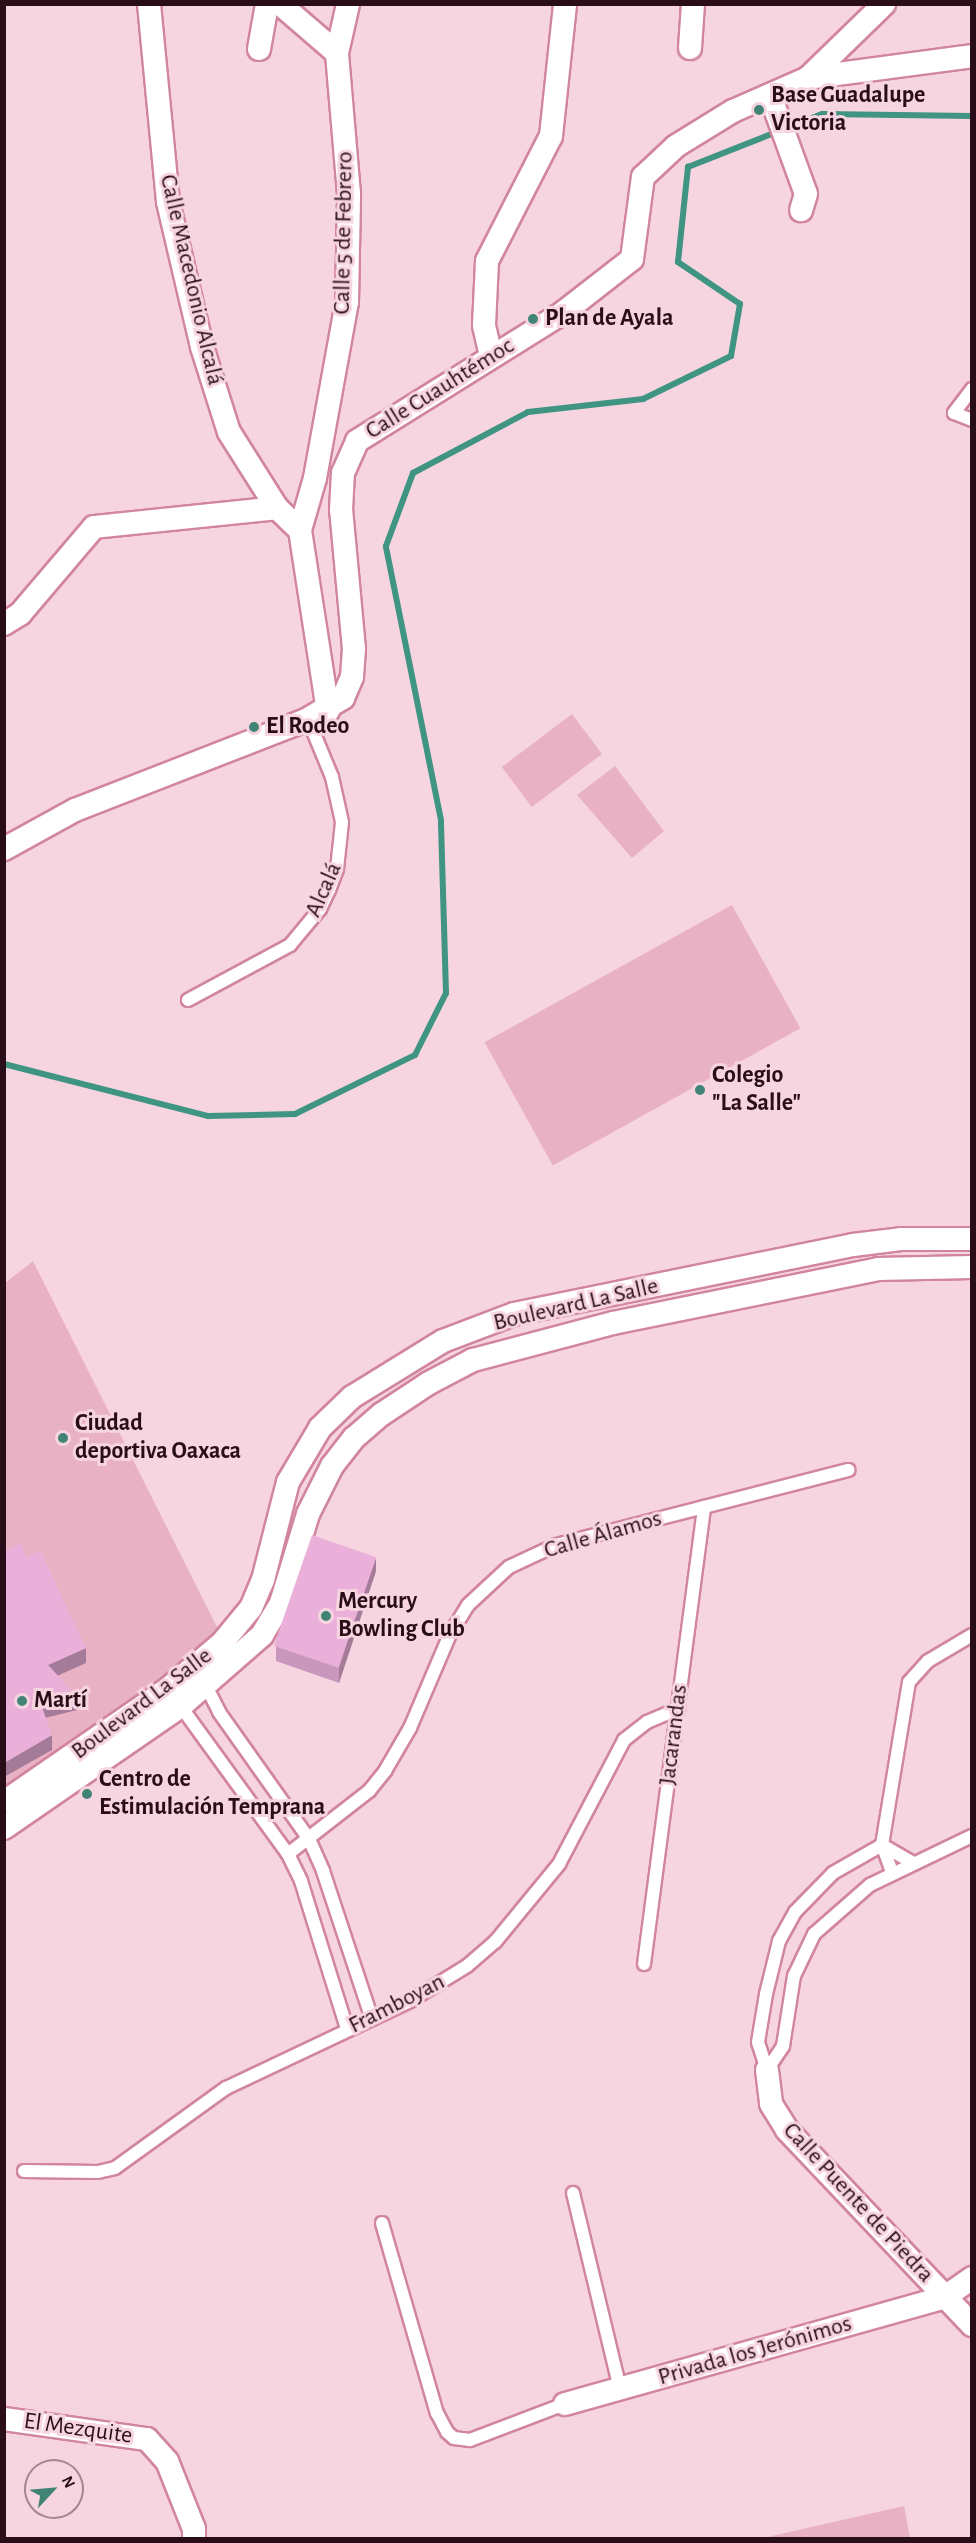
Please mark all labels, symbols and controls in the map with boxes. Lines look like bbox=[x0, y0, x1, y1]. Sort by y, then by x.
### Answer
place label: Base Guadalupe Victoria bbox=[771, 82, 925, 138]
marker: Base Guadalupe Victoria bbox=[752, 103, 766, 117]
street label: Calle 5 de Febrero bbox=[328, 151, 360, 315]
street label: Calle Macedonio Alcalá bbox=[153, 172, 229, 388]
place label: Plan de Ayala bbox=[545, 305, 674, 333]
marker: Plan de Ayala bbox=[526, 312, 540, 326]
street label: Calle Cuauhtémoc bbox=[361, 332, 519, 446]
place label: El Rodeo bbox=[266, 713, 349, 741]
marker: El Rodeo bbox=[247, 720, 261, 734]
street label: Alcalá bbox=[299, 858, 349, 922]
place label: Colegio "La Salle" bbox=[712, 1062, 801, 1118]
marker: Colegio "La Salle" bbox=[693, 1083, 707, 1097]
street label: Boulevard La Salle bbox=[491, 1272, 661, 1338]
place label: Ciudad deportiva Oaxaca bbox=[75, 1410, 241, 1466]
marker: Ciudad deportiva Oaxaca bbox=[56, 1431, 70, 1445]
street label: Calle Álamos bbox=[541, 1504, 665, 1566]
place label: Mercury Bowling Club bbox=[338, 1588, 465, 1644]
marker: Mercury Bowling Club bbox=[319, 1609, 333, 1623]
street label: Boulevard La Salle bbox=[66, 1642, 218, 1766]
street label: Jacarandas bbox=[654, 1683, 694, 1787]
place label: Martí bbox=[34, 1687, 87, 1715]
marker: Martí bbox=[15, 1694, 29, 1708]
place label: Centro de Estimulación Temprana bbox=[99, 1766, 325, 1822]
marker: Centro de Estimulación Temprana bbox=[80, 1787, 94, 1801]
street label: Framboyan bbox=[344, 1968, 450, 2040]
street label: Calle Puente de Piedra bbox=[776, 2117, 940, 2289]
street label: Privada los Jerónimos bbox=[655, 2310, 855, 2392]
street label: El Mezquite bbox=[22, 2407, 134, 2451]
north arrow bbox=[24, 2459, 84, 2519]
text: N bbox=[59, 2473, 78, 2490]

